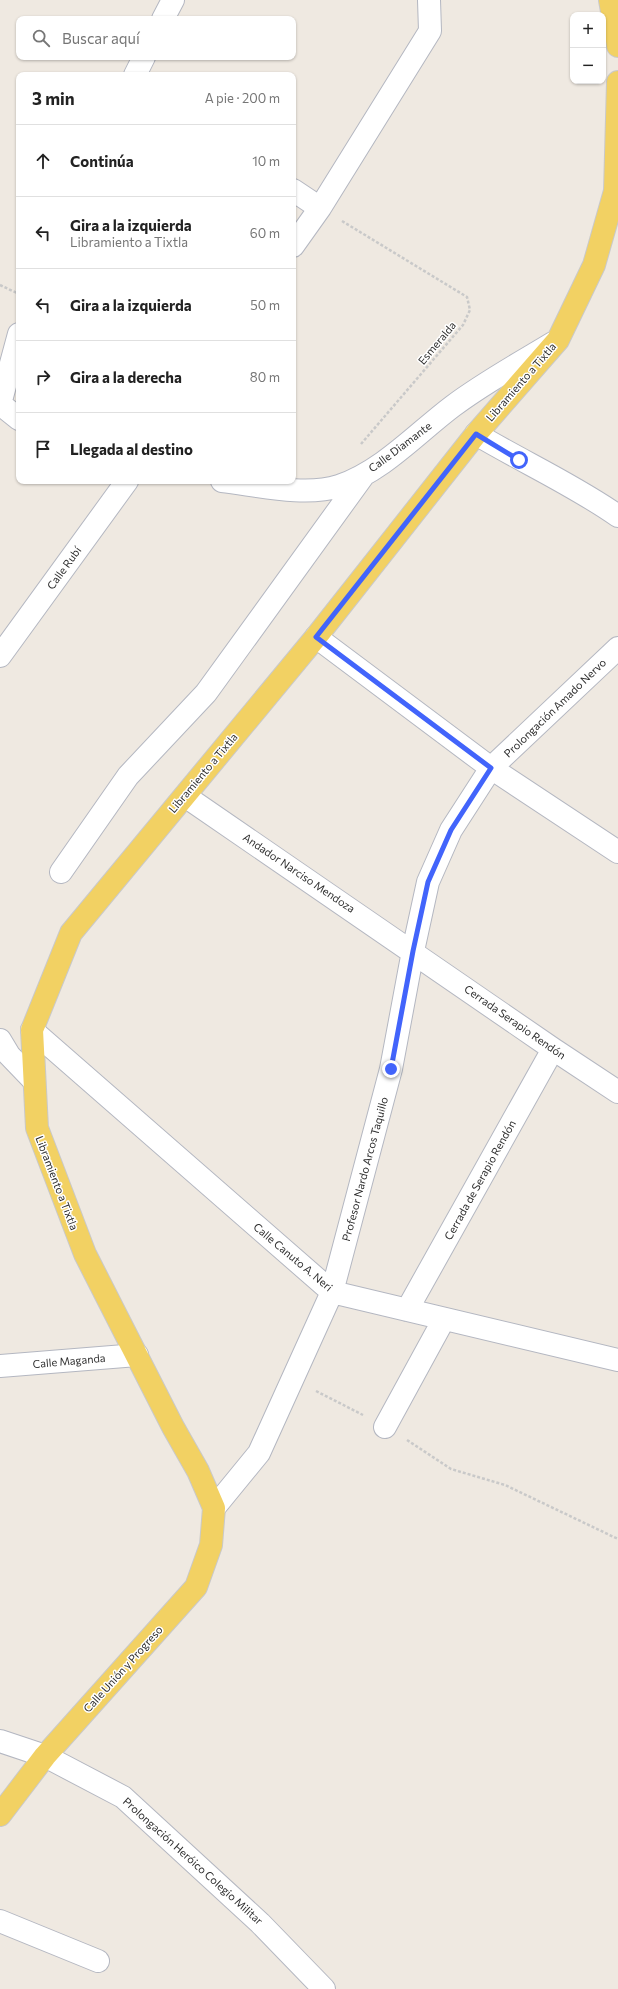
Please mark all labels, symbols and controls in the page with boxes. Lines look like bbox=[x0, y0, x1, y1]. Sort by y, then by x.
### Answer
map controls bbox=[570, 12, 606, 84]
button: + bbox=[570, 12, 606, 48]
search box bbox=[16, 16, 296, 60]
icon: search bbox=[30, 27, 52, 49]
text: Buscar aquí bbox=[62, 29, 140, 47]
button: − bbox=[570, 48, 606, 84]
text: 3 min bbox=[32, 88, 75, 109]
text: A pie · 200 m bbox=[205, 90, 280, 106]
icon: ahead bbox=[32, 150, 54, 172]
text: Continúa bbox=[70, 152, 134, 170]
text: 10 m bbox=[252, 153, 280, 169]
text: Gira a la izquierda bbox=[70, 216, 192, 234]
icon: left bbox=[32, 222, 54, 244]
text: 60 m bbox=[250, 225, 280, 241]
text: Libramiento a Tixtla bbox=[70, 234, 188, 250]
icon: left bbox=[32, 294, 54, 316]
text: Gira a la izquierda bbox=[70, 296, 192, 314]
text: 50 m bbox=[250, 297, 280, 313]
street label: Esmeralda bbox=[415, 319, 458, 367]
street label: Libramiento a Tixtla bbox=[483, 340, 558, 424]
icon: right bbox=[32, 366, 54, 388]
text: Gira a la derecha bbox=[70, 368, 182, 386]
text: 80 m bbox=[250, 369, 280, 385]
street label: Calle Diamante bbox=[366, 419, 434, 474]
icon: arrive bbox=[32, 438, 54, 460]
text: Llegada al destino bbox=[70, 440, 193, 458]
route start bbox=[510, 451, 528, 469]
street label: Calle Rubí bbox=[44, 543, 84, 592]
street label: Prolongación Amado Nervo bbox=[501, 655, 609, 760]
street label: Libramiento a Tixtla bbox=[166, 730, 240, 815]
street label: Andador Narciso Mendoza bbox=[241, 830, 358, 915]
street label: Cerrada Serapio Rendón bbox=[462, 982, 568, 1062]
route end bbox=[382, 1060, 400, 1078]
street label: Profesor Nardo Arcos Taquillo bbox=[339, 1095, 390, 1243]
street label: Cerrada de Serapio Rendón bbox=[441, 1118, 518, 1242]
street label: Libramiento a Tixtla bbox=[33, 1134, 81, 1232]
street label: Calle Canuto A. Neri bbox=[251, 1220, 336, 1294]
street label: Calle Maganda bbox=[32, 1351, 106, 1370]
street label: Calle Unión y Progreso bbox=[80, 1622, 165, 1715]
street label: Prolongación Heróico Colegio Militar bbox=[121, 1794, 266, 1927]

